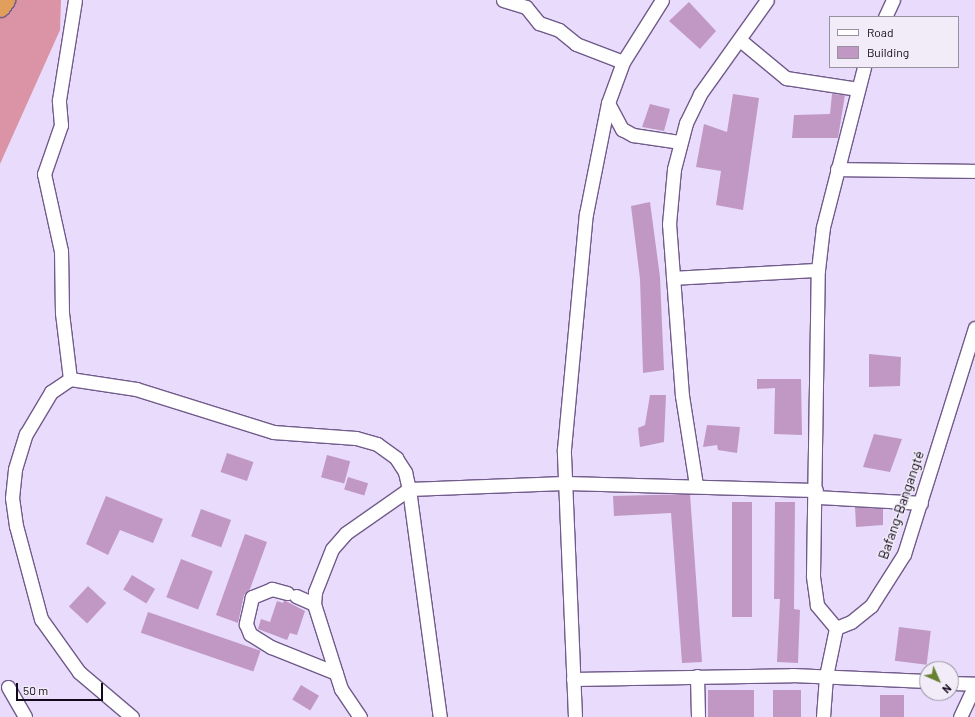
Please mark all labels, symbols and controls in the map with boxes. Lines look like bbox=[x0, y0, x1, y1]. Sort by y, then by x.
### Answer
legend bbox=[829, 16, 959, 68]
text: Road bbox=[867, 25, 894, 39]
text: Building bbox=[867, 45, 909, 59]
street label: Bafang-Bangangté bbox=[875, 449, 927, 561]
north arrow bbox=[919, 661, 959, 701]
scale bar bbox=[18, 675, 105, 701]
text: N bbox=[940, 682, 954, 696]
text: 50 m bbox=[23, 683, 48, 697]

